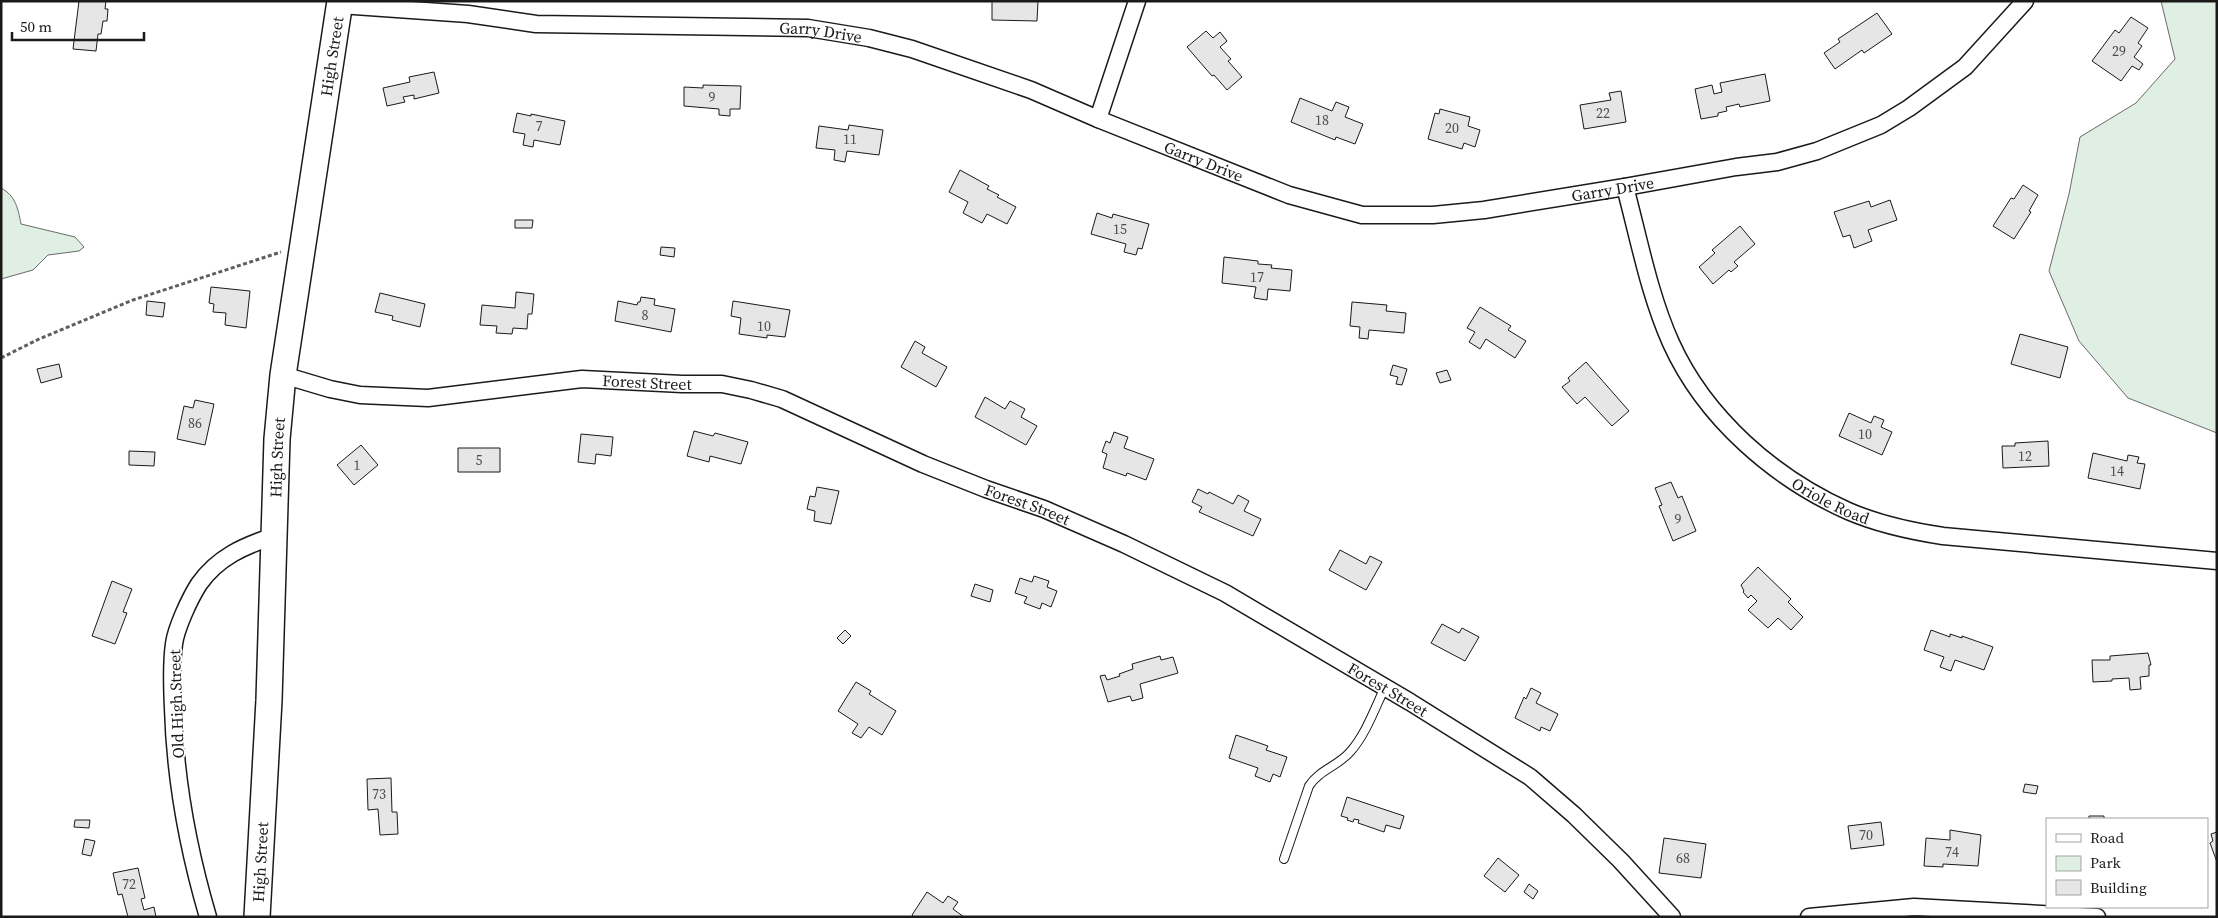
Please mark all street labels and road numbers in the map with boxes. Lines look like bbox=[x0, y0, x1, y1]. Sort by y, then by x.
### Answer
street label: High Street bbox=[315, 14, 349, 98]
street label: Garry Drive bbox=[779, 17, 864, 48]
street label: Garry Drive bbox=[1161, 135, 1247, 187]
street label: Garry Drive bbox=[1570, 171, 1656, 207]
street label: Forest Street bbox=[602, 369, 693, 395]
street label: High Street bbox=[264, 416, 290, 498]
street label: Oriole Road bbox=[1788, 472, 1872, 529]
street label: Forest Street bbox=[982, 478, 1074, 530]
street label: Old High Street bbox=[163, 648, 189, 759]
street label: Forest Street bbox=[1344, 657, 1433, 722]
street label: High Street bbox=[247, 821, 273, 903]

